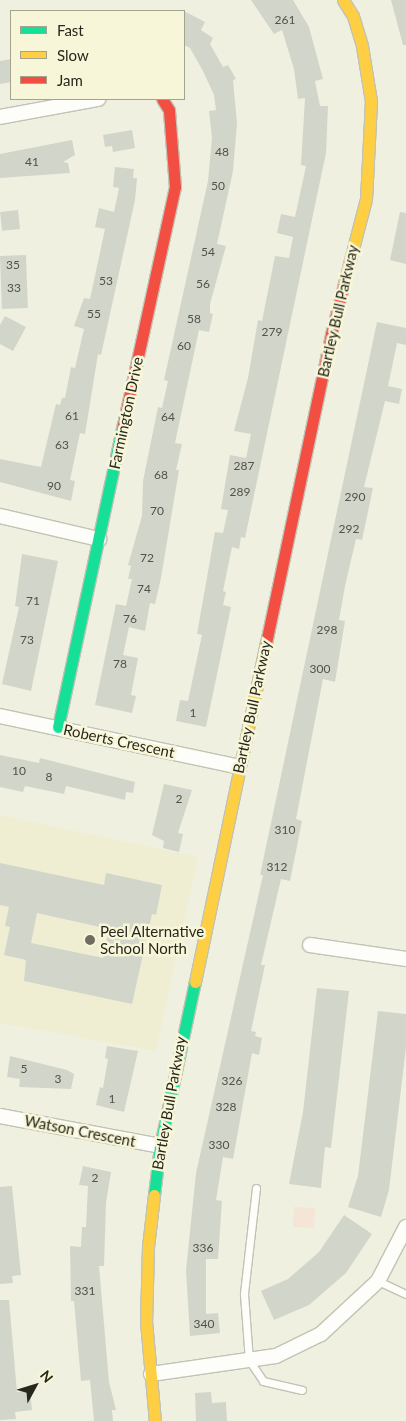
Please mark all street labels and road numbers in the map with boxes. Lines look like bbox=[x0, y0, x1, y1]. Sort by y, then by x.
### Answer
street label: Bartley Bull Parkway bbox=[314, 243, 362, 379]
street label: Farmington Drive bbox=[105, 355, 147, 471]
street label: Bartley Bull Parkway bbox=[229, 639, 275, 775]
street label: Roberts Crescent bbox=[62, 720, 176, 762]
street label: Bartley Bull Parkway bbox=[148, 1035, 190, 1171]
street label: Watson Crescent bbox=[23, 1111, 137, 1151]

